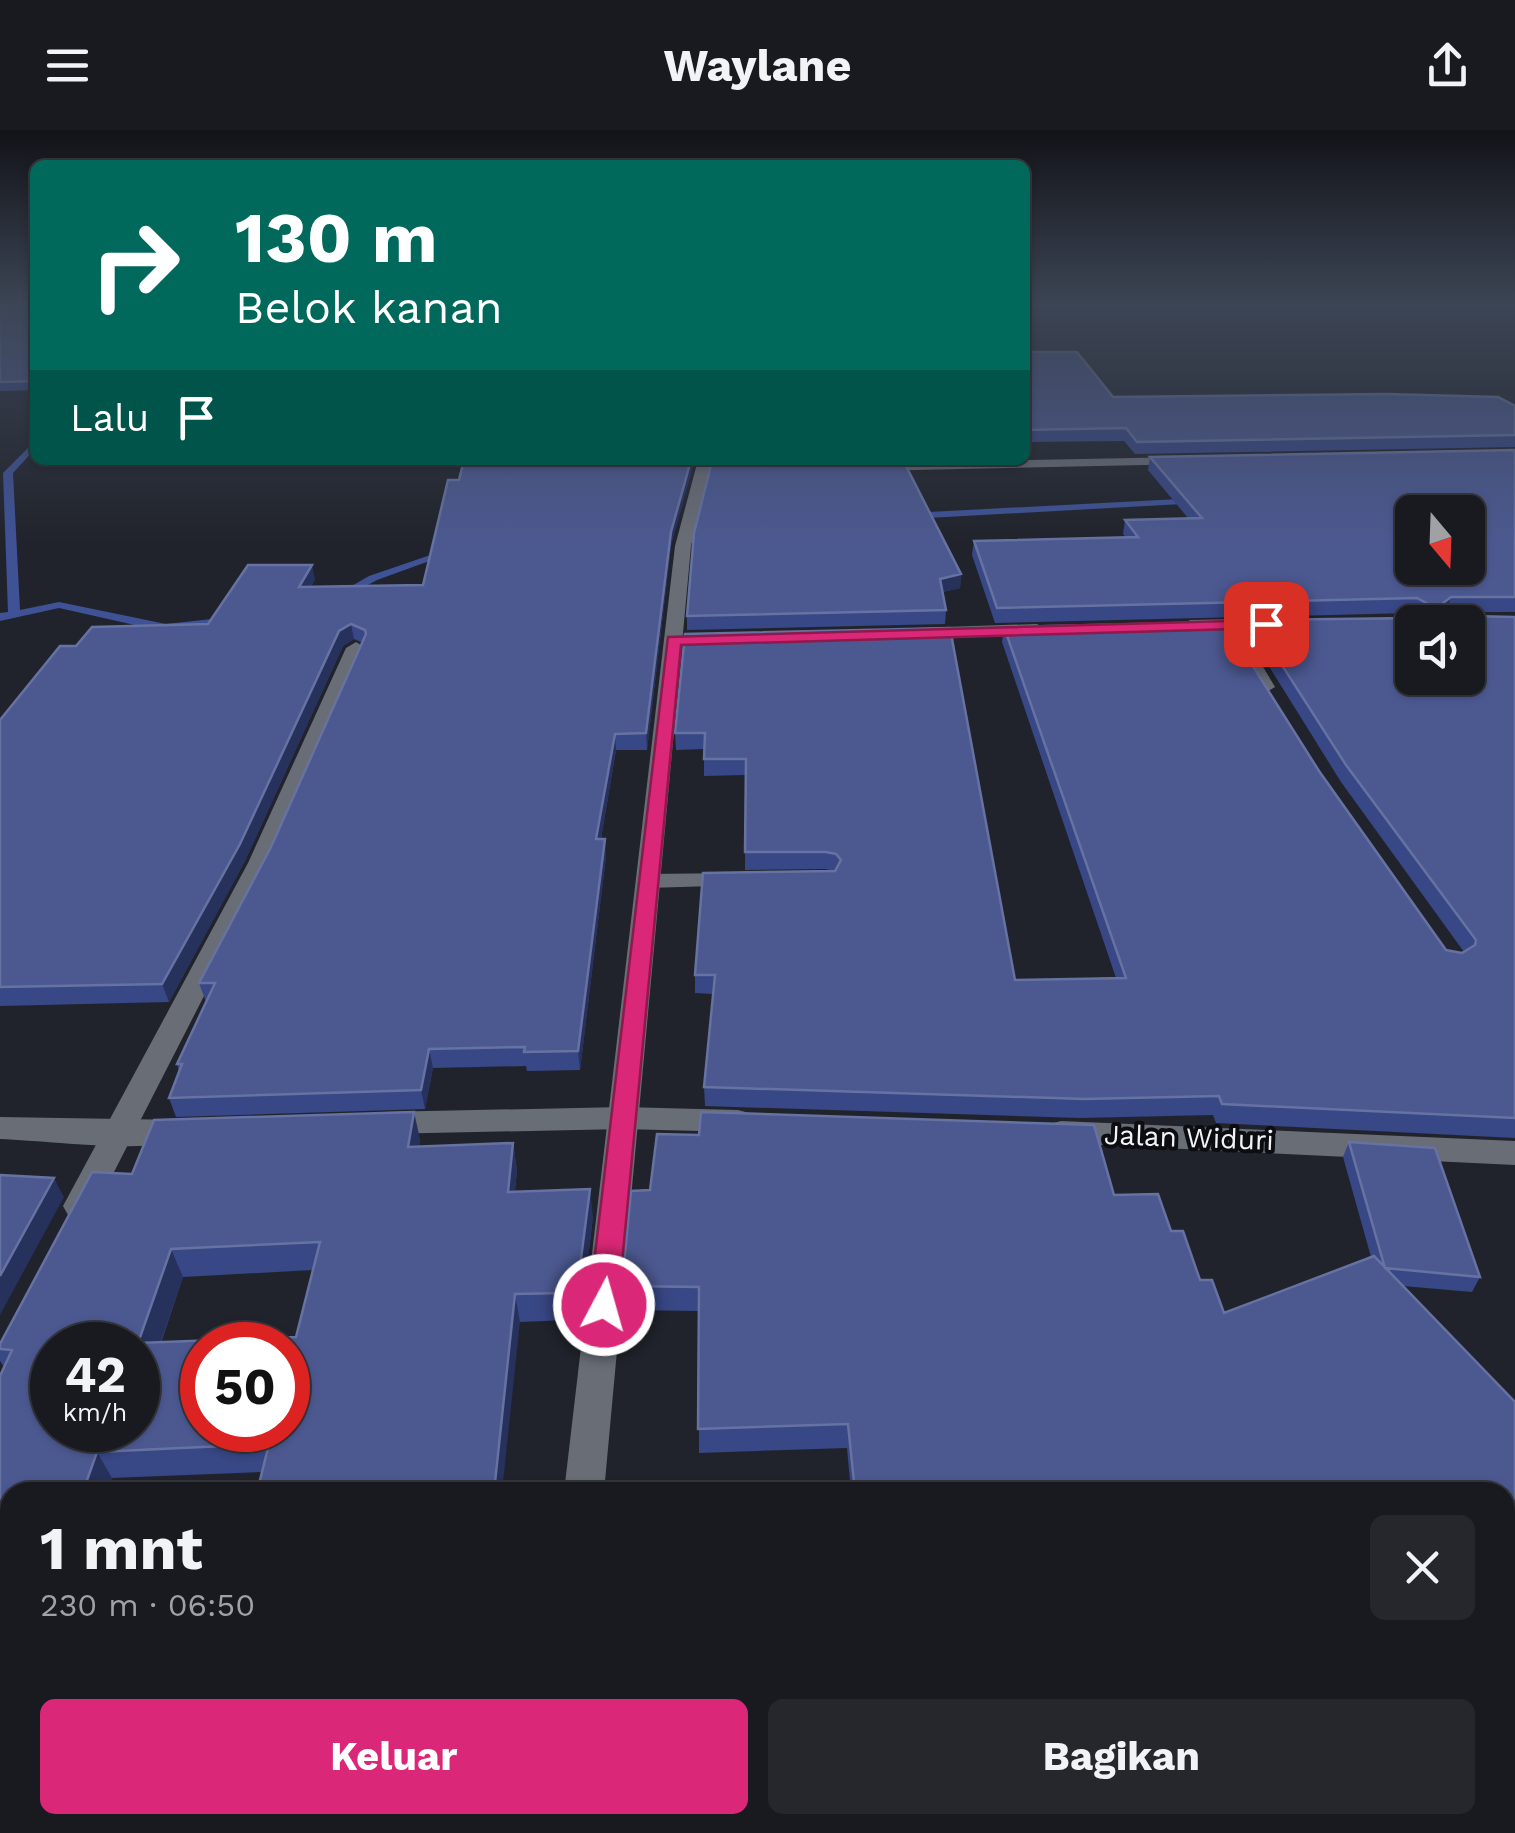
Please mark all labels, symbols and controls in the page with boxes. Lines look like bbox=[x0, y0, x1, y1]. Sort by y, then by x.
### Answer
icon: menu bbox=[40, 38, 95, 93]
icon: share bbox=[1420, 38, 1475, 93]
text: Waylane bbox=[663, 39, 852, 92]
text: 130 m bbox=[235, 197, 438, 279]
icon: right bbox=[70, 200, 200, 330]
text: Belok kanan bbox=[235, 281, 503, 334]
icon: arrive bbox=[169, 390, 224, 445]
text: Lalu bbox=[70, 396, 149, 440]
north arrow bbox=[1395, 495, 1485, 585]
map controls bbox=[1395, 495, 1485, 695]
pin bbox=[1224, 582, 1309, 667]
icon: arrive bbox=[1239, 597, 1294, 652]
button: sound bbox=[1395, 605, 1485, 695]
street label: Jalan Widuri bbox=[1104, 1118, 1274, 1157]
position arrow bbox=[552, 1253, 656, 1357]
speed limit sign: 50 bbox=[180, 1322, 310, 1452]
text: 42 bbox=[64, 1345, 126, 1404]
text: km/h bbox=[63, 1398, 127, 1427]
text: 1 mnt bbox=[40, 1513, 203, 1584]
button: close bbox=[1370, 1515, 1475, 1620]
text: 230 m · 06:50 bbox=[40, 1586, 255, 1624]
button: Keluar bbox=[40, 1699, 748, 1814]
button: Bagikan bbox=[768, 1699, 1475, 1814]

